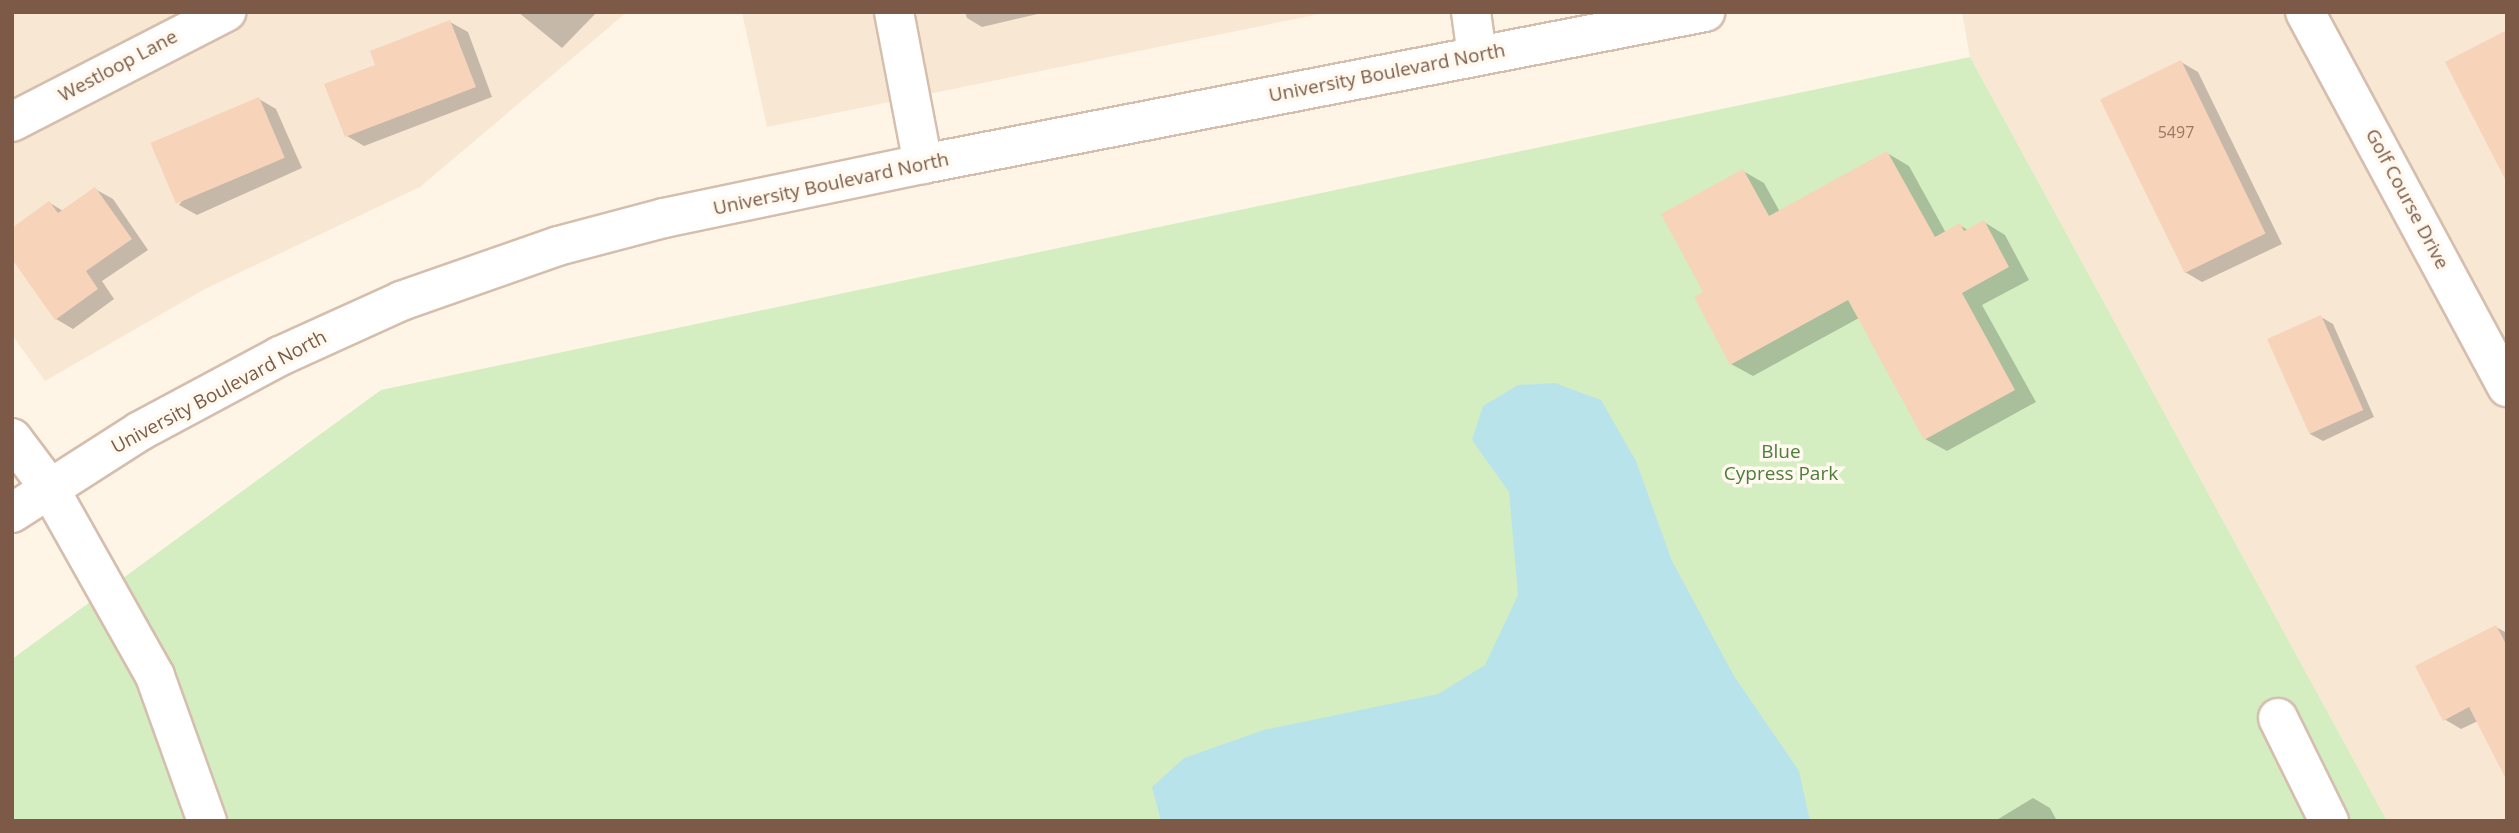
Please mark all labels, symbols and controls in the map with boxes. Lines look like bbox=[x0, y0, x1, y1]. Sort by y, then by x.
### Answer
street label: Westloop Lane bbox=[55, 25, 181, 107]
street label: University Boulevard North bbox=[1267, 39, 1507, 107]
house number: 5497 bbox=[2158, 122, 2194, 142]
street label: Golf Course Drive bbox=[2360, 125, 2454, 273]
street label: University Boulevard North bbox=[711, 148, 951, 220]
street label: University Boulevard North bbox=[108, 325, 330, 459]
park label: Blue Cypress Park bbox=[1724, 441, 1838, 485]

